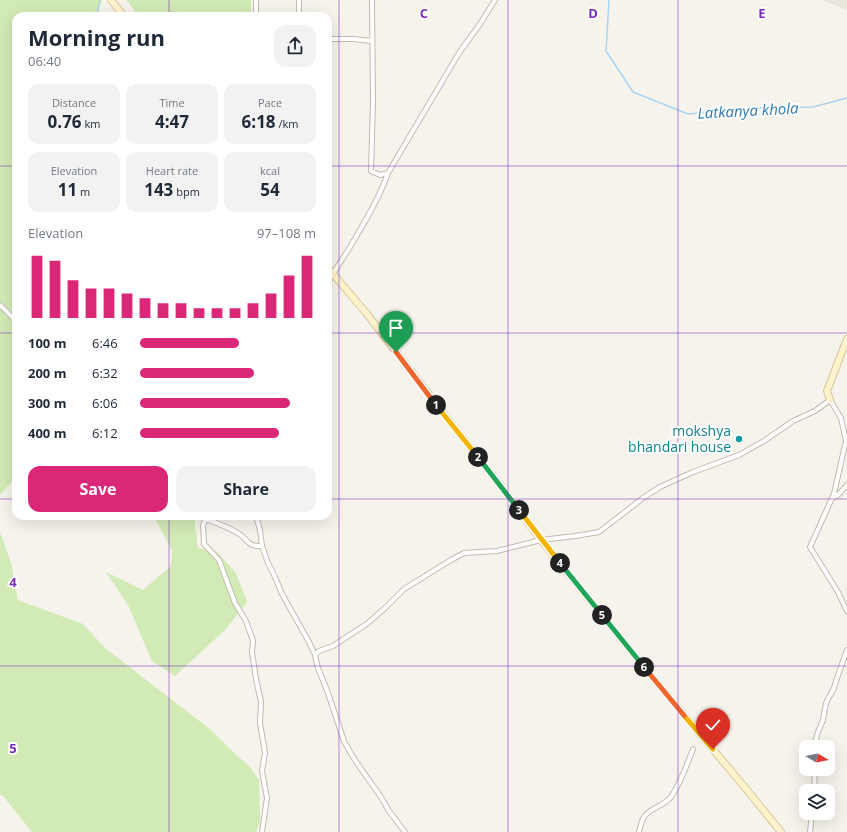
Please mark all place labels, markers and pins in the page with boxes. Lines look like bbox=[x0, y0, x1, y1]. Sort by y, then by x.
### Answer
pin bbox=[379, 311, 413, 352]
pin: 1 bbox=[426, 395, 446, 415]
place label: mokshya bhandari house bbox=[628, 421, 731, 456]
marker: mokshya bhandari house bbox=[734, 434, 744, 444]
pin: 2 bbox=[468, 447, 488, 467]
pin: 3 bbox=[509, 500, 529, 520]
pin: 4 bbox=[550, 553, 570, 573]
pin: 5 bbox=[592, 605, 612, 625]
pin: 6 bbox=[634, 657, 654, 677]
pin bbox=[696, 708, 730, 749]

